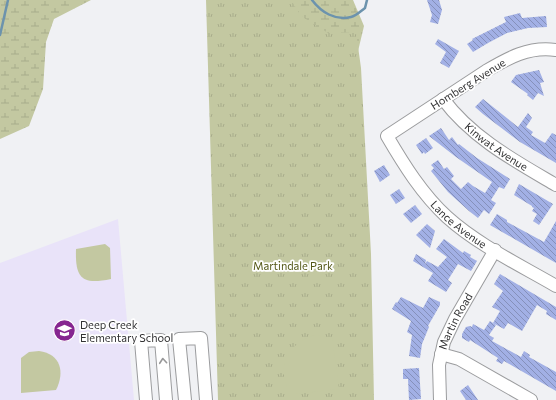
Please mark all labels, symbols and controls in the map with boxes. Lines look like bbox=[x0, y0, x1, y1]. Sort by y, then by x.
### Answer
street label: Homberg Avenue bbox=[428, 55, 508, 112]
street label: Kinwat Avenue bbox=[462, 120, 530, 173]
street label: Lance Avenue bbox=[428, 198, 489, 251]
park label: Martindale Park bbox=[253, 259, 333, 272]
street label: Martin Road bbox=[436, 290, 475, 351]
school or university icon: Deep Creek Elementary School bbox=[51, 318, 77, 344]
place label: Deep Creek Elementary School bbox=[80, 318, 173, 344]
one-way arrow bbox=[158, 358, 167, 364]

